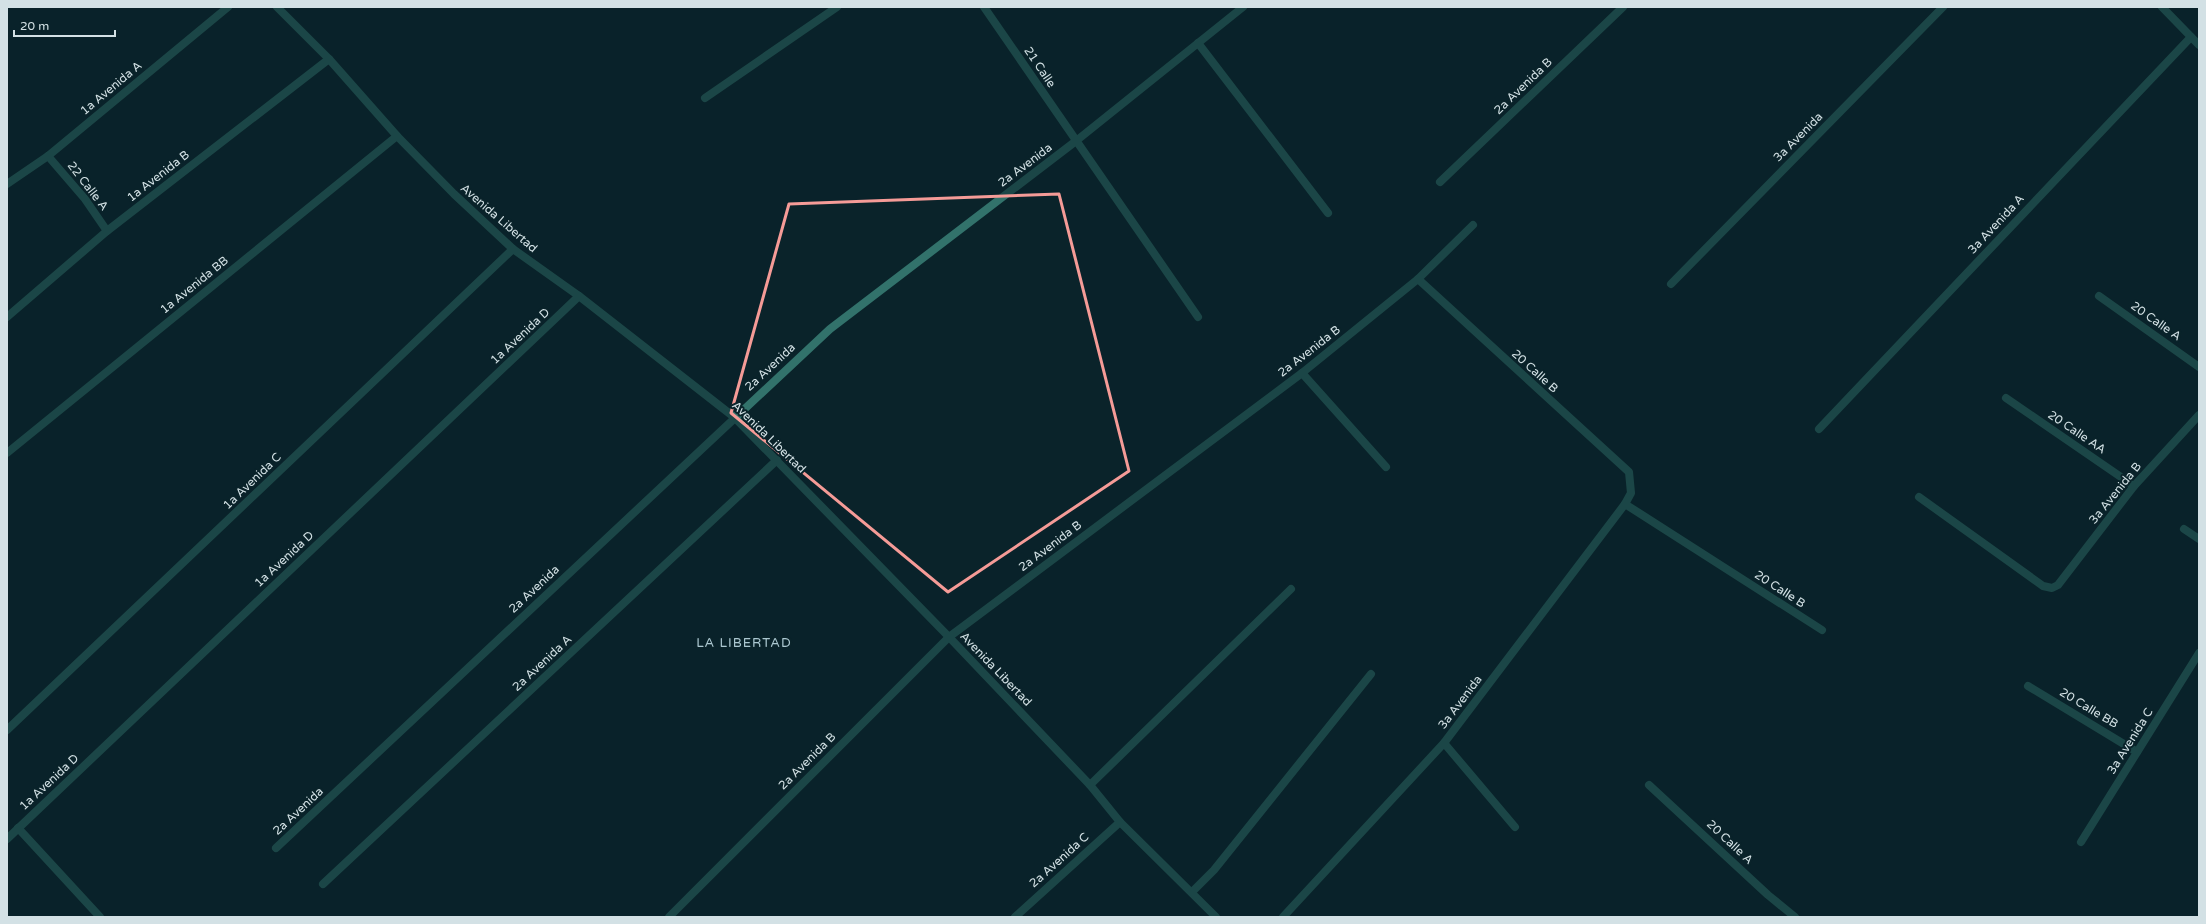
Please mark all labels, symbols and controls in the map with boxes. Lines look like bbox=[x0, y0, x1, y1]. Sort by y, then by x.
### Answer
scale bar bbox=[14, 12, 115, 38]
text: 20 m bbox=[20, 19, 49, 33]
street label: 21 Calle bbox=[1021, 44, 1059, 90]
street label: 2a Avenida B bbox=[1491, 55, 1555, 117]
street label: 1a Avenida A bbox=[78, 58, 145, 118]
street label: 3a Avenida bbox=[1771, 110, 1825, 164]
street label: 2a Avenida bbox=[995, 140, 1055, 190]
street label: 1a Avenida B bbox=[124, 147, 192, 205]
street label: 22 Calle A bbox=[65, 159, 111, 213]
street label: Avenida Libertad bbox=[458, 181, 540, 255]
street label: 3a Avenida A bbox=[1965, 192, 2027, 256]
street label: 1a Avenida BB bbox=[157, 253, 231, 317]
street label: 20 Calle A bbox=[2128, 299, 2184, 343]
street label: 1a Avenida D bbox=[488, 305, 552, 367]
street label: 2a Avenida B bbox=[1275, 322, 1343, 380]
street label: 2a Avenida bbox=[742, 340, 798, 394]
street label: 20 Calle B bbox=[1509, 347, 1561, 395]
street label: Avenida Libertad bbox=[729, 398, 809, 476]
street label: 20 Calle AA bbox=[2045, 408, 2109, 457]
street label: 1a Avenida C bbox=[220, 450, 284, 512]
street label: 3a Avenida B bbox=[2086, 459, 2144, 527]
street label: 2a Avenida B bbox=[1016, 518, 1084, 574]
street label: 1a Avenida D bbox=[252, 528, 316, 590]
street label: 2a Avenida bbox=[506, 562, 562, 616]
street label: 20 Calle B bbox=[1752, 567, 1808, 611]
street label: Avenida Libertad bbox=[957, 629, 1035, 709]
street label: 2a Avenida A bbox=[510, 632, 574, 694]
district label: LA LIBERTAD bbox=[696, 635, 792, 651]
street label: 3a Avenida bbox=[1435, 672, 1485, 732]
street label: 20 Calle BB bbox=[2057, 685, 2121, 731]
street label: 3a Avenida C bbox=[2104, 705, 2156, 777]
street label: 2a Avenida B bbox=[776, 730, 838, 792]
street label: 1a Avenida D bbox=[17, 751, 81, 813]
street label: 2a Avenida bbox=[270, 784, 326, 838]
street label: 20 Calle A bbox=[1704, 817, 1756, 867]
street label: 2a Avenida C bbox=[1026, 830, 1092, 890]

